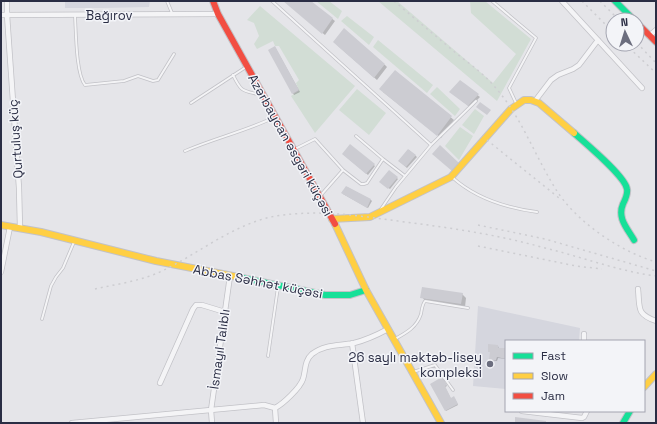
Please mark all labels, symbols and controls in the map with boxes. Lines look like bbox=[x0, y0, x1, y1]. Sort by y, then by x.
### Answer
street label: Bağırov bbox=[86, 7, 132, 24]
north arrow bbox=[605, 12, 645, 52]
text: N bbox=[620, 15, 628, 29]
street label: Azərbaycan əsgəri küçəsi bbox=[244, 71, 337, 219]
street label: Qurtuluş küç bbox=[4, 98, 27, 179]
street label: Abbas Səhhət küçəsi bbox=[192, 261, 324, 302]
street label: İsmayıl Talıblı bbox=[205, 308, 234, 390]
legend bbox=[505, 340, 645, 412]
text: Fast bbox=[541, 348, 566, 364]
place label: 26 saylı məktəb-lisey kompleksi bbox=[349, 349, 482, 381]
marker: 26 saylı məktəb-lisey kompleksi bbox=[485, 359, 495, 369]
text: Slow bbox=[541, 368, 568, 384]
text: Jam bbox=[541, 388, 565, 404]

